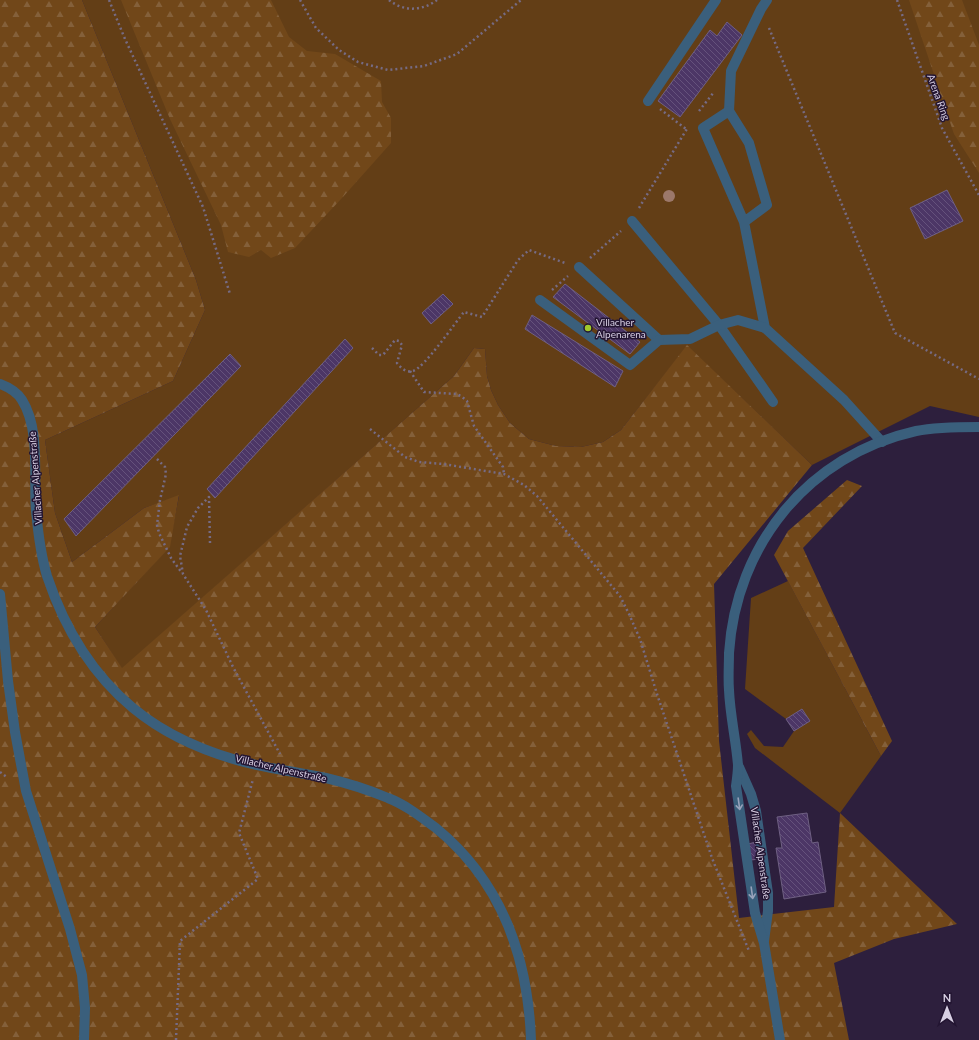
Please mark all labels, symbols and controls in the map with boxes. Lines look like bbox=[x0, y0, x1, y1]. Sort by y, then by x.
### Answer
street label: Arena Ring bbox=[925, 72, 953, 122]
place label: Villacher Alpenarena bbox=[596, 316, 646, 340]
marker: Villacher Alpenarena bbox=[583, 323, 593, 333]
street label: Villacher Alpenstraße bbox=[26, 431, 44, 525]
street label: Villacher Alpenstraße bbox=[234, 752, 328, 784]
one-way arrow bbox=[735, 797, 743, 810]
street label: Villacher Alpenstraße bbox=[749, 806, 773, 900]
one-way arrow bbox=[748, 886, 756, 899]
north arrow bbox=[927, 988, 967, 1028]
text: N bbox=[943, 991, 951, 1004]

